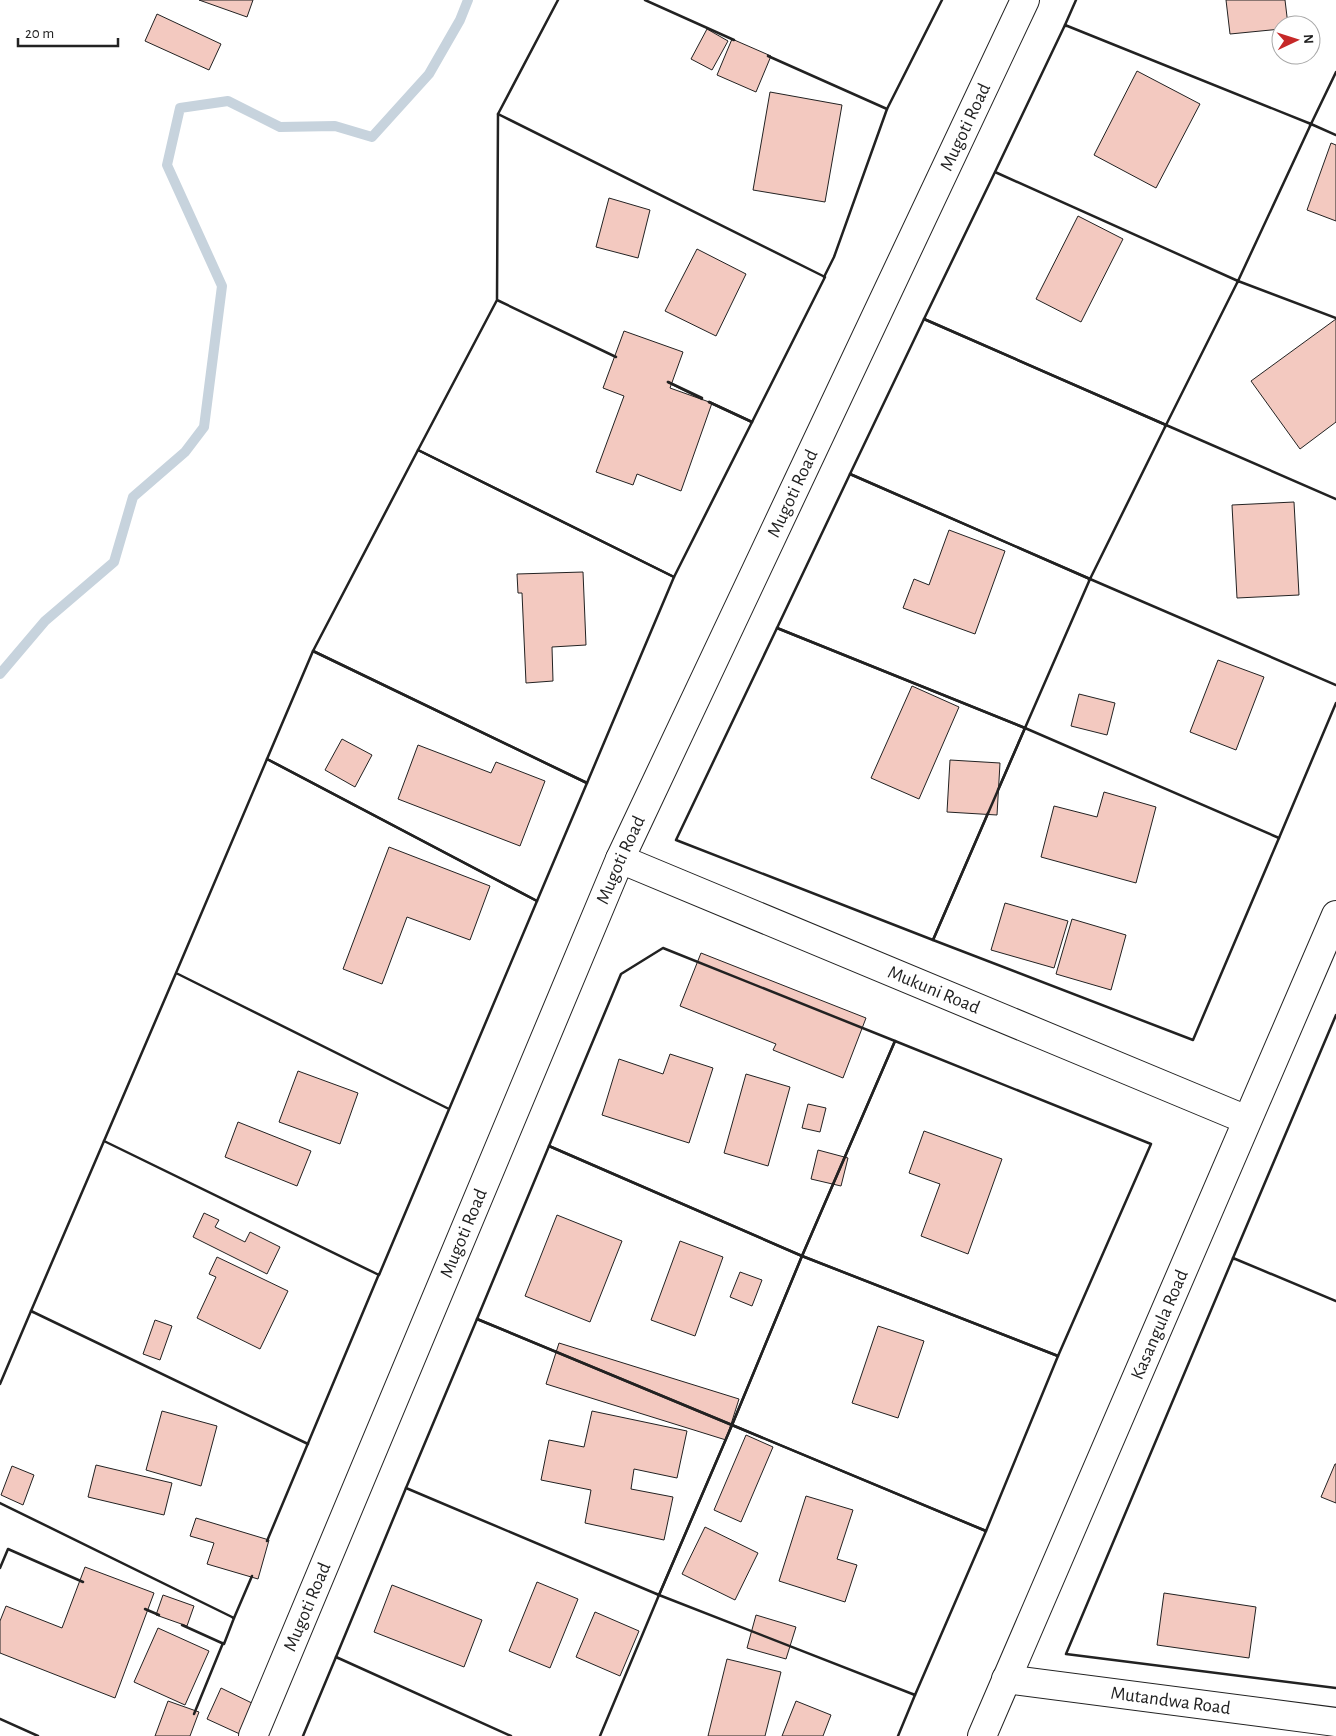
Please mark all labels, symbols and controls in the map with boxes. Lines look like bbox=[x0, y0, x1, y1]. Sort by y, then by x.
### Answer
scale bar bbox=[18, 15, 118, 47]
north arrow bbox=[1271, 15, 1321, 65]
text: 20 m bbox=[25, 26, 54, 41]
text: N bbox=[1301, 34, 1315, 45]
street label: Mugoti Road bbox=[936, 80, 994, 174]
street label: Mugoti Road bbox=[764, 446, 821, 540]
street label: Mugoti Road bbox=[593, 813, 649, 907]
street label: Mukuni Road bbox=[885, 962, 983, 1017]
street label: Mugoti Road bbox=[436, 1186, 490, 1281]
street label: Kasangula Road bbox=[1127, 1267, 1191, 1382]
street label: Mugoti Road bbox=[280, 1559, 334, 1654]
street label: Mutandwa Road bbox=[1109, 1683, 1232, 1718]

